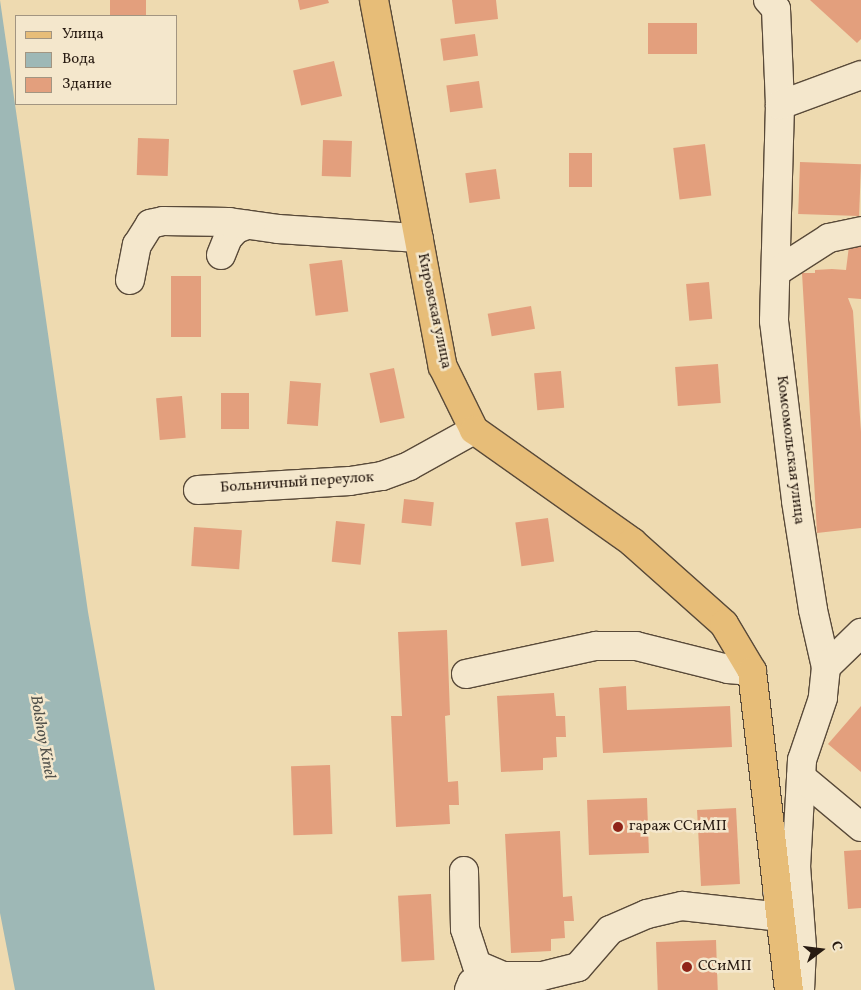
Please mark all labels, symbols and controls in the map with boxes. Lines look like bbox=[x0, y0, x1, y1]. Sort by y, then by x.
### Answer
legend bbox=[15, 15, 178, 105]
text: Улица bbox=[62, 24, 104, 45]
text: Вода bbox=[62, 49, 95, 70]
text: Здание bbox=[62, 74, 112, 95]
street label: Кировская улица bbox=[413, 251, 455, 371]
street label: Комсомольская улица bbox=[772, 374, 808, 526]
street label: Больничный переулок bbox=[220, 469, 374, 497]
water label: Bolshoy Kinel bbox=[25, 694, 59, 780]
place label: гараж ССиМП bbox=[629, 818, 727, 836]
marker: гараж ССиМП bbox=[611, 820, 625, 834]
north arrow bbox=[796, 925, 846, 975]
text: С bbox=[826, 939, 846, 953]
place label: ССиМП bbox=[698, 958, 752, 976]
marker: ССиМП bbox=[680, 960, 694, 974]

